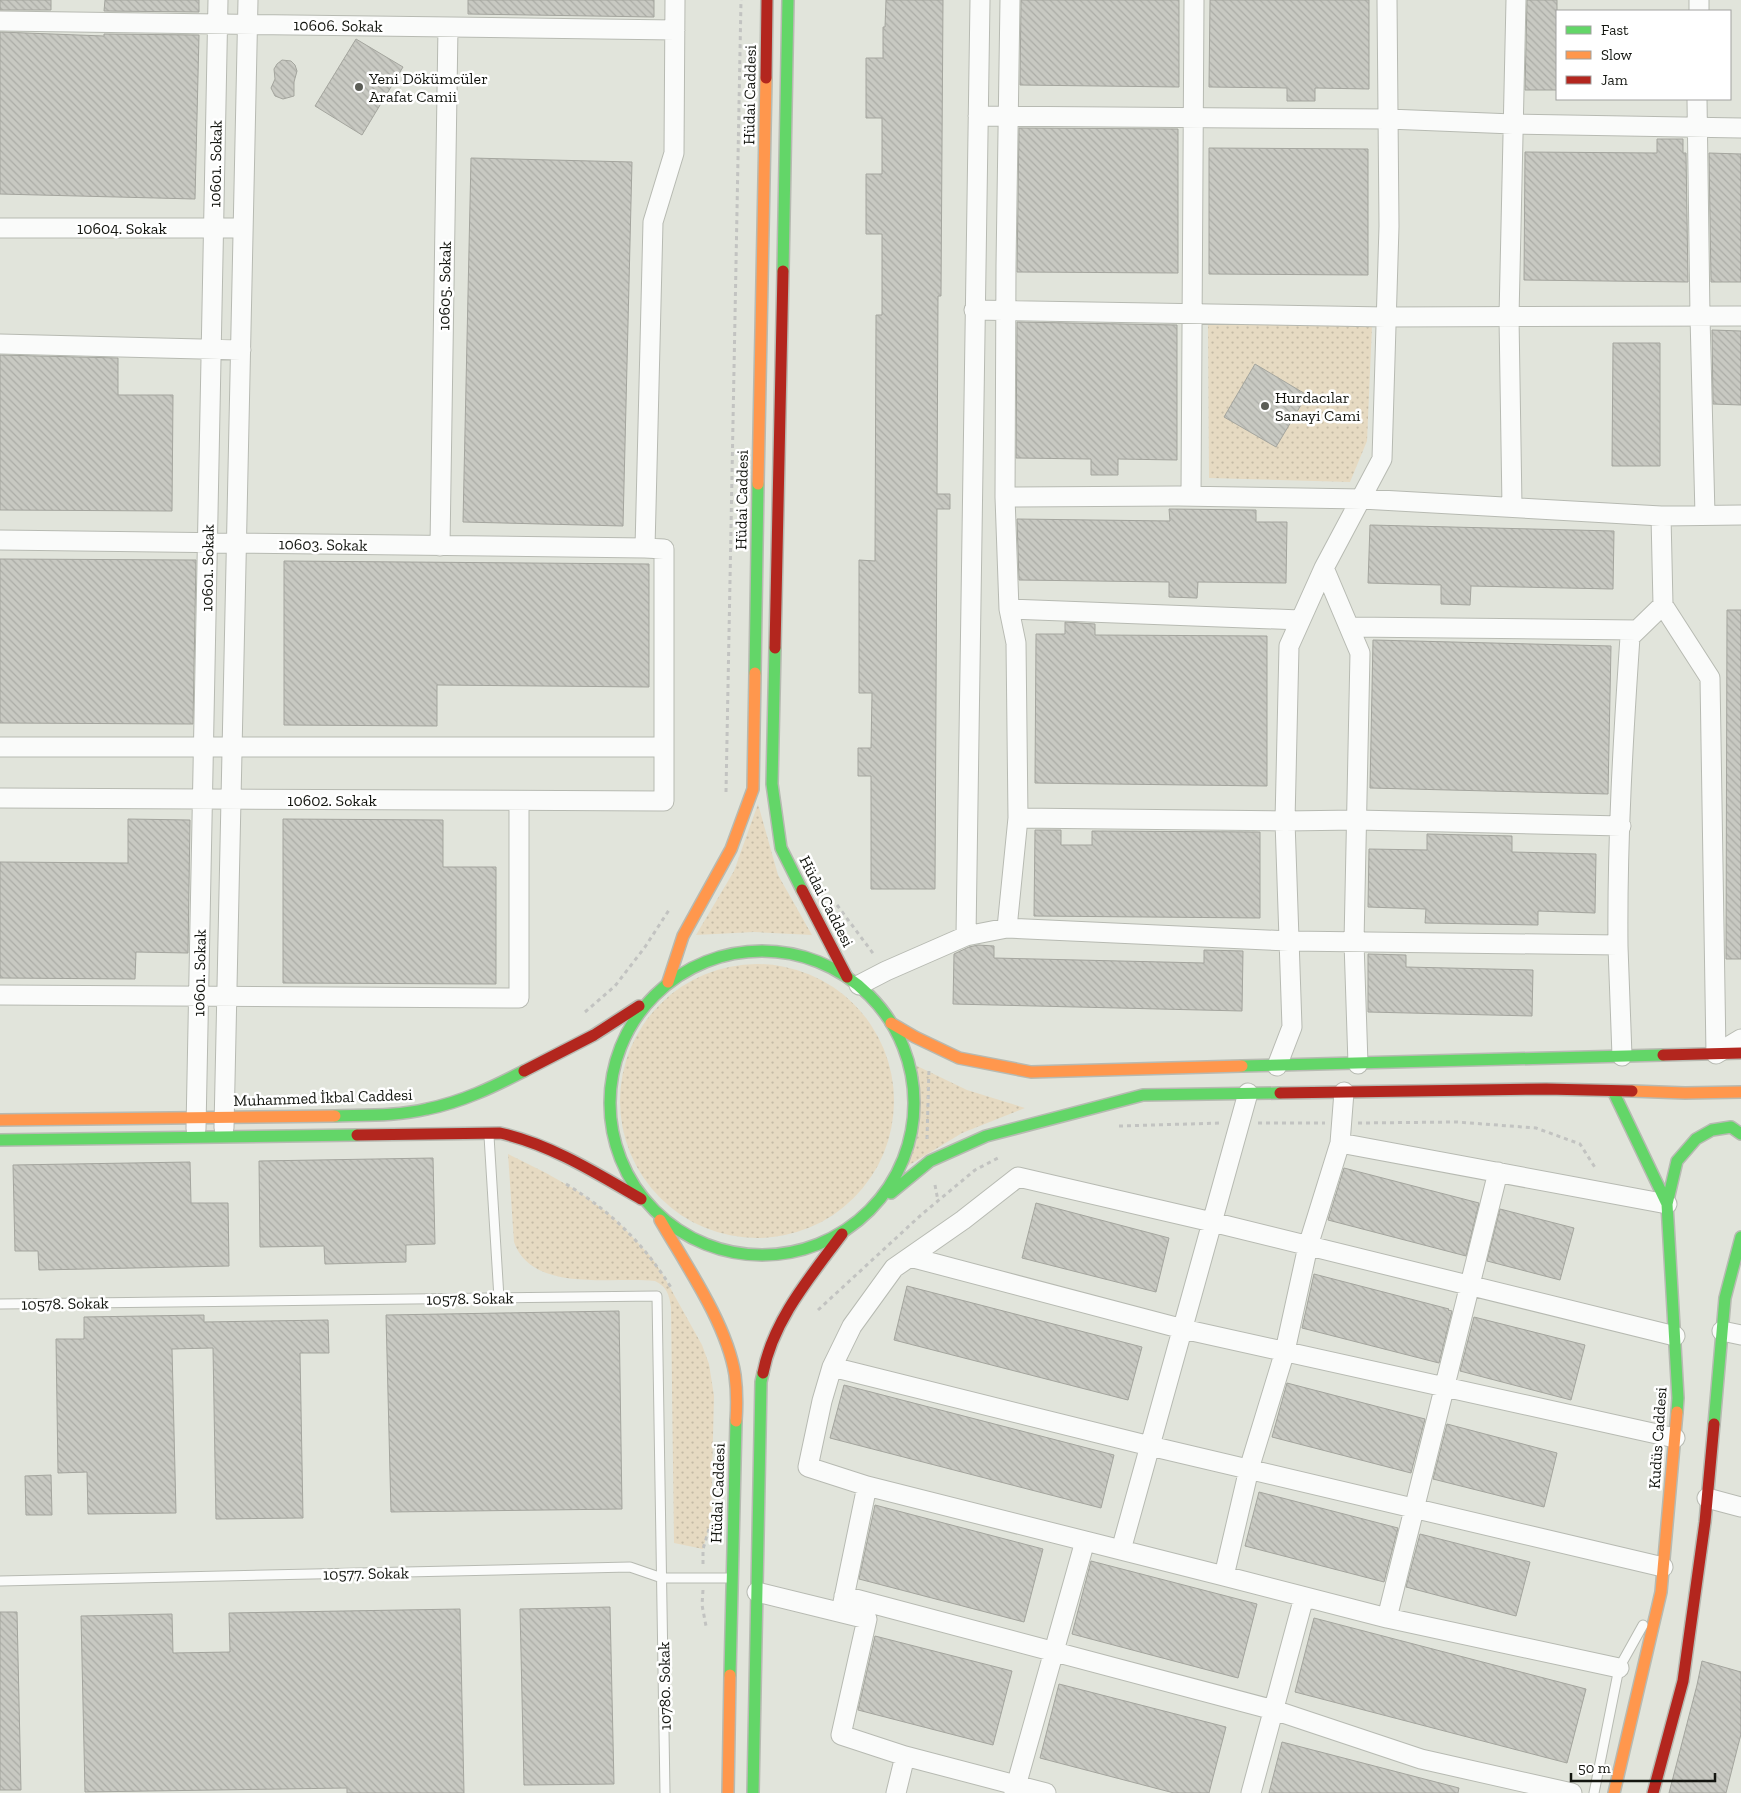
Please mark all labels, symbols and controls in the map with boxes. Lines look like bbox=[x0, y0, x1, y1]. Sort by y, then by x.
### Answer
legend bbox=[1556, 10, 1731, 100]
street label: 10606. Sokak bbox=[293, 15, 384, 36]
text: Fast bbox=[1601, 21, 1629, 39]
street label: Hüdai Caddesi bbox=[739, 44, 760, 145]
text: Slow bbox=[1601, 46, 1633, 64]
place label: Yeni Dökümcüler Arafat Camii bbox=[368, 69, 488, 106]
text: Jam bbox=[1601, 71, 1628, 89]
marker: Yeni Dökümcüler Arafat Camii bbox=[353, 81, 365, 93]
street label: 10601. Sokak bbox=[205, 119, 226, 208]
street label: 10604. Sokak bbox=[77, 219, 168, 238]
street label: 10605. Sokak bbox=[434, 240, 455, 331]
place label: Hurdacılar Sanayi Cami bbox=[1275, 388, 1361, 425]
marker: Hurdacılar Sanayi Cami bbox=[1259, 400, 1271, 412]
street label: Hüdai Caddesi bbox=[731, 449, 752, 550]
street label: 10601. Sokak bbox=[197, 523, 218, 612]
street label: 10603. Sokak bbox=[278, 534, 368, 555]
street label: 10602. Sokak bbox=[287, 791, 377, 810]
street label: Hüdai Caddesi bbox=[795, 852, 858, 951]
street label: 10601. Sokak bbox=[189, 928, 210, 1017]
street label: Muhammed İkbal Caddesi bbox=[233, 1085, 413, 1110]
street label: 10578. Sokak bbox=[426, 1288, 515, 1309]
street label: 10578. Sokak bbox=[21, 1293, 110, 1314]
street label: Kudüs Caddesi bbox=[1644, 1386, 1671, 1490]
street label: Hüdai Caddesi bbox=[706, 1442, 729, 1543]
street label: 10577. Sokak bbox=[323, 1563, 410, 1584]
street label: 10780. Sokak bbox=[654, 1641, 675, 1730]
scale bar bbox=[1571, 1750, 1715, 1782]
text: 50 m bbox=[1578, 1759, 1611, 1777]

